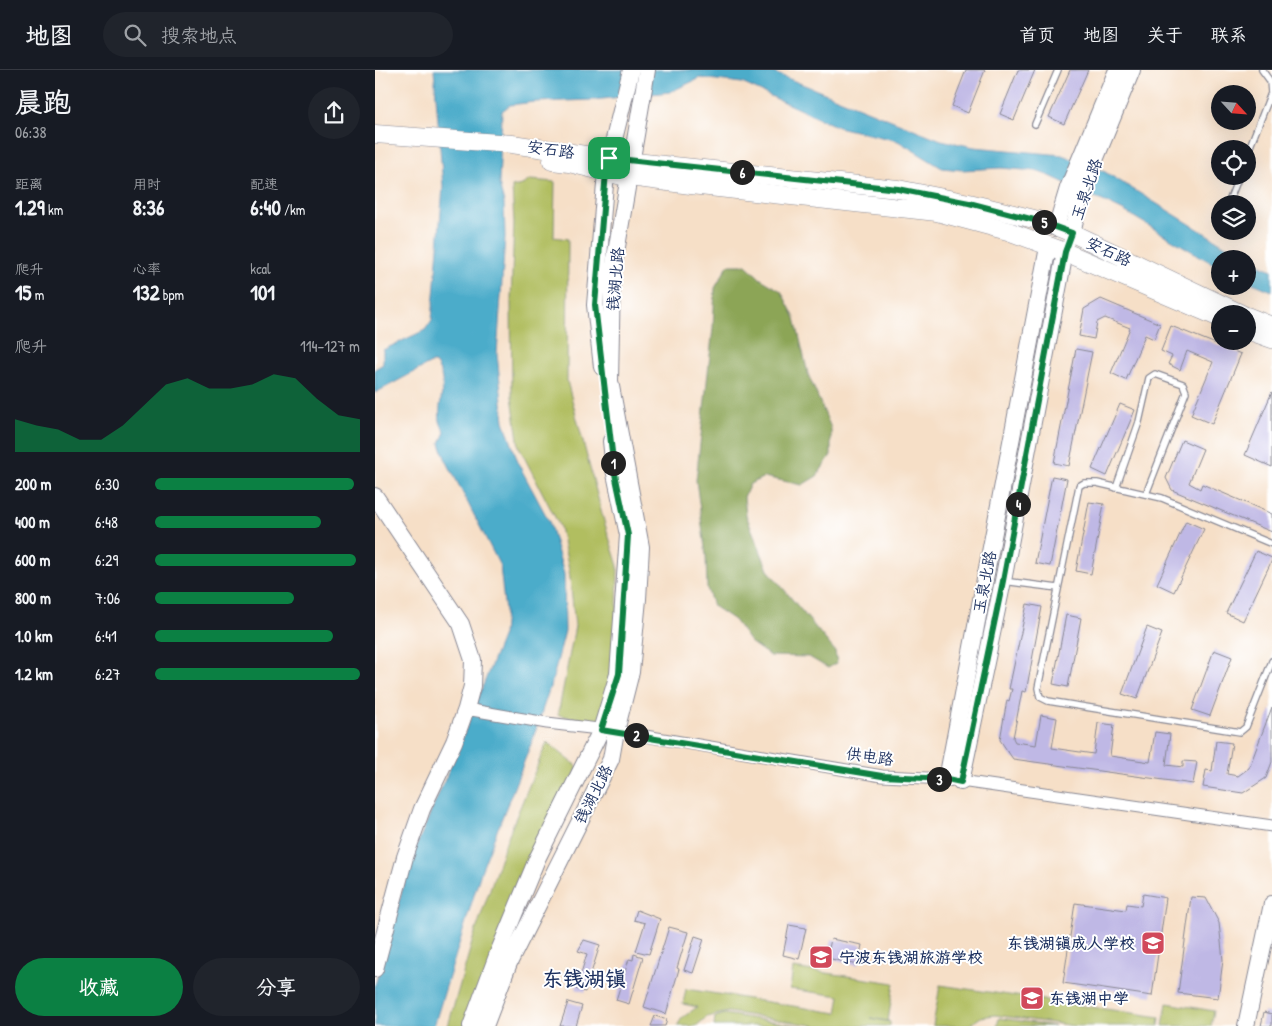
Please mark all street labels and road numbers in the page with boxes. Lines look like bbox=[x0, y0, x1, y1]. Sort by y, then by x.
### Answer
street label: 安石路 bbox=[526, 135, 576, 163]
street label: 玉泉北路 bbox=[1065, 155, 1107, 223]
street label: 安石路 bbox=[1083, 231, 1135, 271]
street label: 钱湖北路 bbox=[601, 246, 629, 312]
street label: 玉泉北路 bbox=[967, 548, 1001, 616]
street label: 供电路 bbox=[845, 742, 895, 770]
street label: 钱湖北路 bbox=[569, 760, 617, 828]

